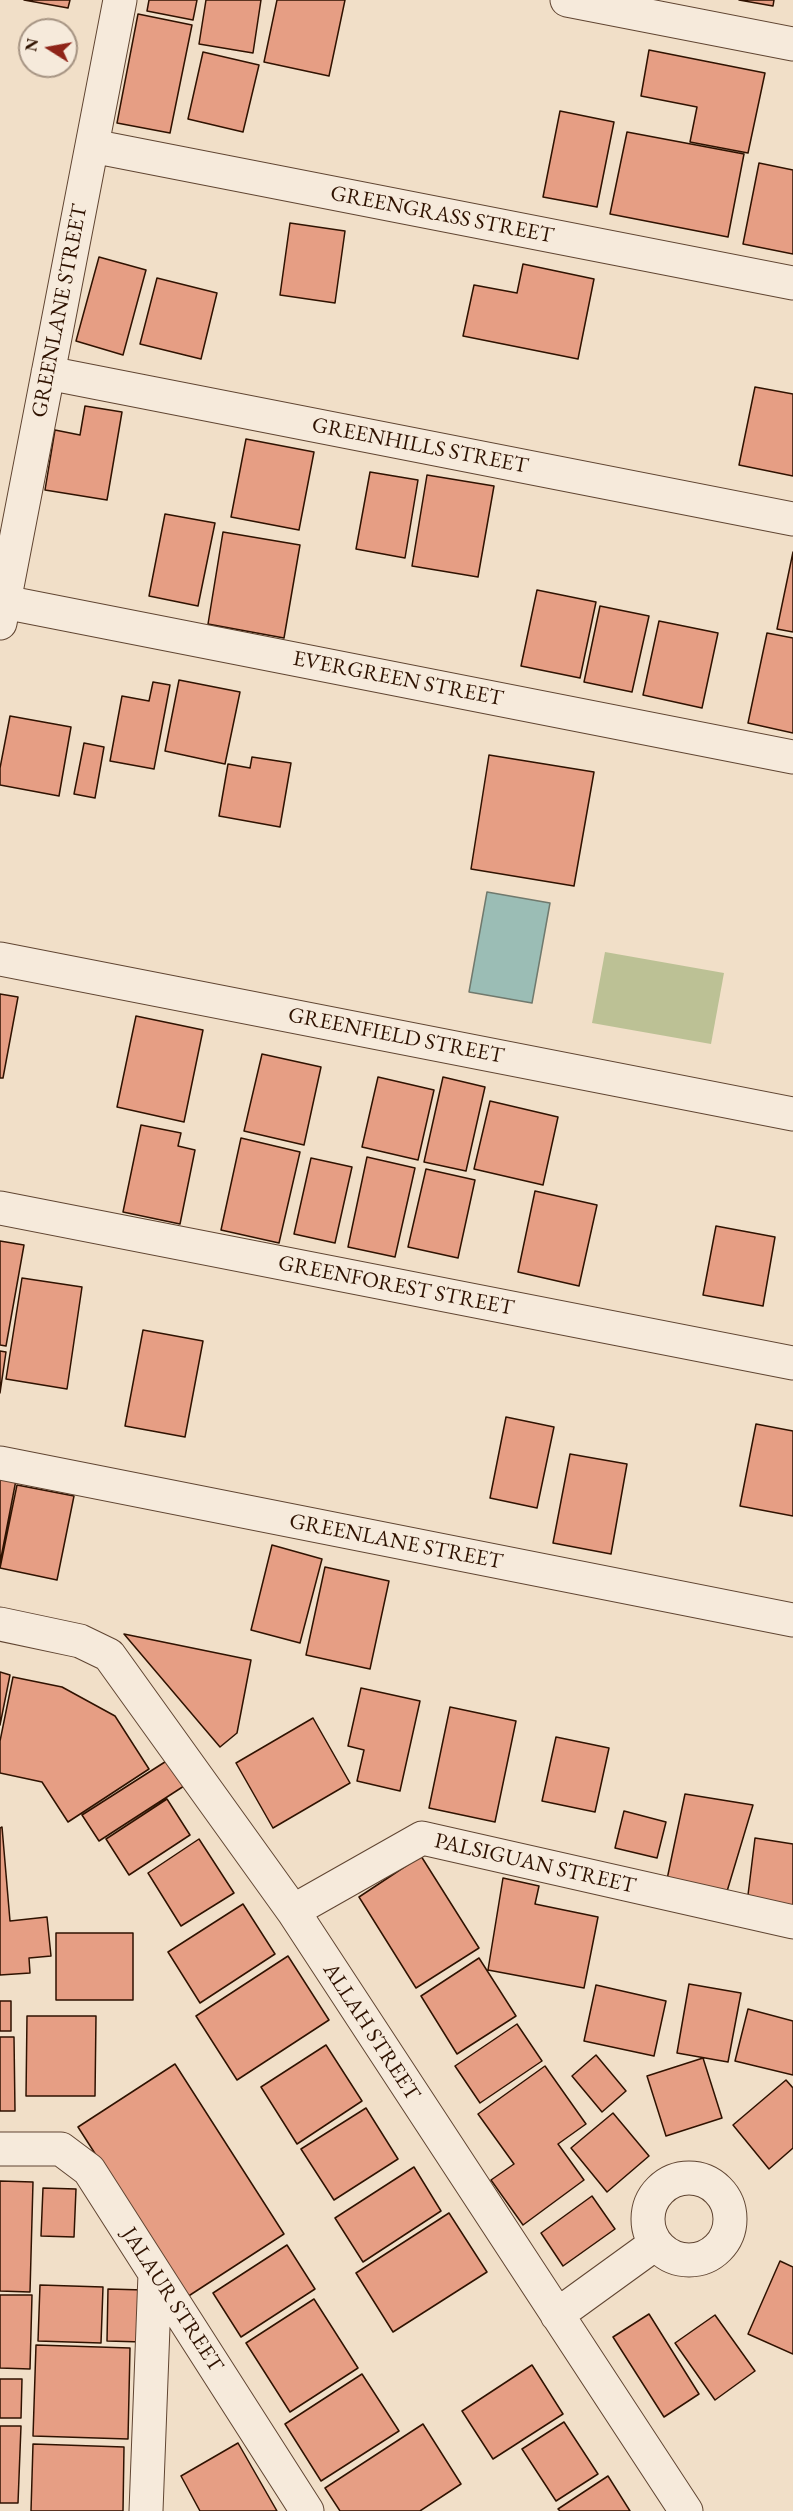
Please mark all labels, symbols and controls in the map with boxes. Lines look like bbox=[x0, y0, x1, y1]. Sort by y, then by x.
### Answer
north arrow bbox=[18, 18, 78, 78]
text: N bbox=[20, 36, 43, 53]
street label: GREENGRASS STREET bbox=[328, 180, 556, 250]
street label: GREENLANE STREET bbox=[26, 202, 94, 420]
street label: GREENHILLS STREET bbox=[310, 412, 530, 480]
street label: EVERGREEN STREET bbox=[291, 646, 505, 712]
street label: GREENFIELD STREET bbox=[286, 1002, 506, 1070]
street label: GREENFOREST STREET bbox=[276, 1250, 516, 1322]
street label: GREENLANE STREET bbox=[287, 1508, 505, 1576]
street label: PALSIGUAN STREET bbox=[432, 1828, 638, 1900]
street label: ALLAH STREET bbox=[317, 1958, 425, 2106]
street label: JALAUR STREET bbox=[115, 2223, 229, 2377]

